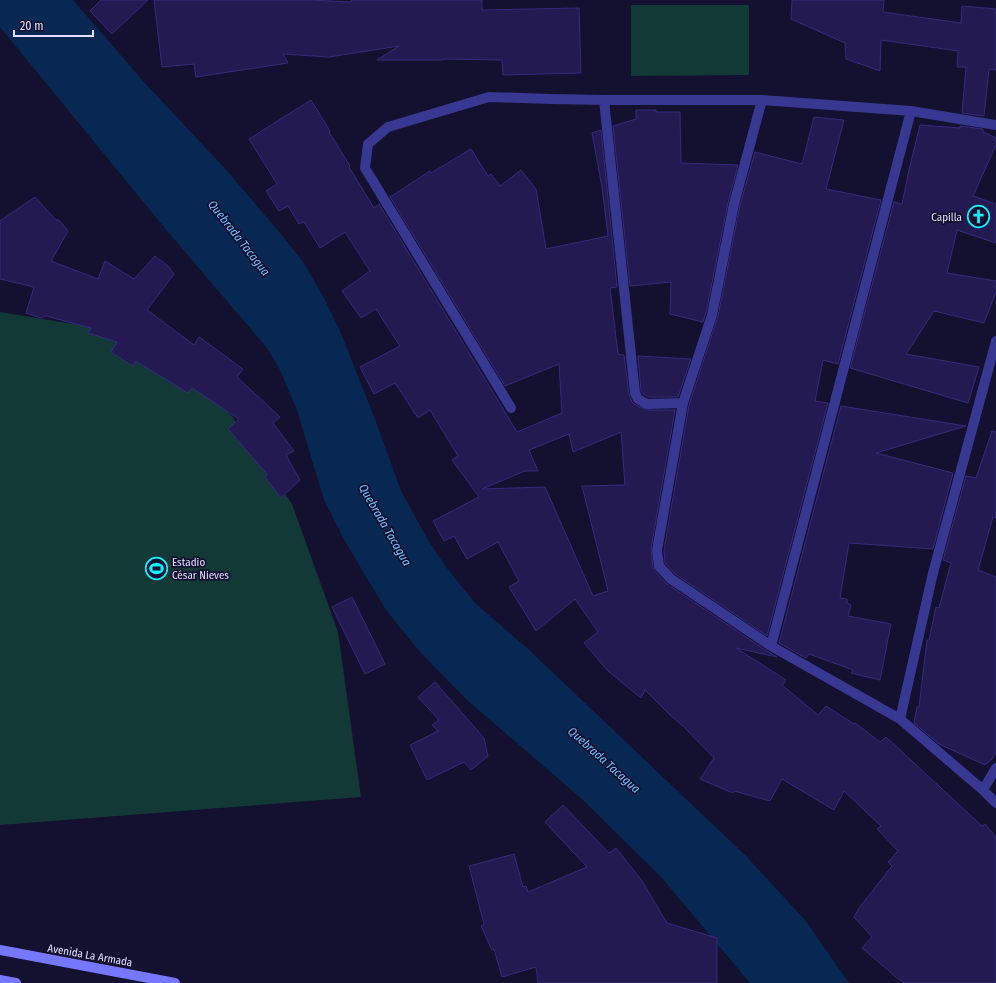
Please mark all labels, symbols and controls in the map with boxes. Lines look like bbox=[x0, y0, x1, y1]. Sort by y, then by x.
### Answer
scale bar bbox=[14, 12, 93, 38]
text: 20 m bbox=[20, 19, 44, 33]
water label: Quebrada Tacagua bbox=[205, 197, 273, 279]
church icon: Capilla bbox=[965, 204, 991, 230]
place label: Capilla bbox=[931, 211, 962, 224]
water label: Quebrada Tacagua bbox=[356, 482, 414, 568]
sports icon: Estadio César Nieves bbox=[144, 555, 170, 581]
place label: Estadio César Nieves bbox=[172, 556, 229, 582]
water label: Quebrada Tacagua bbox=[565, 724, 643, 796]
street label: Avenida La Armada bbox=[46, 942, 133, 969]

